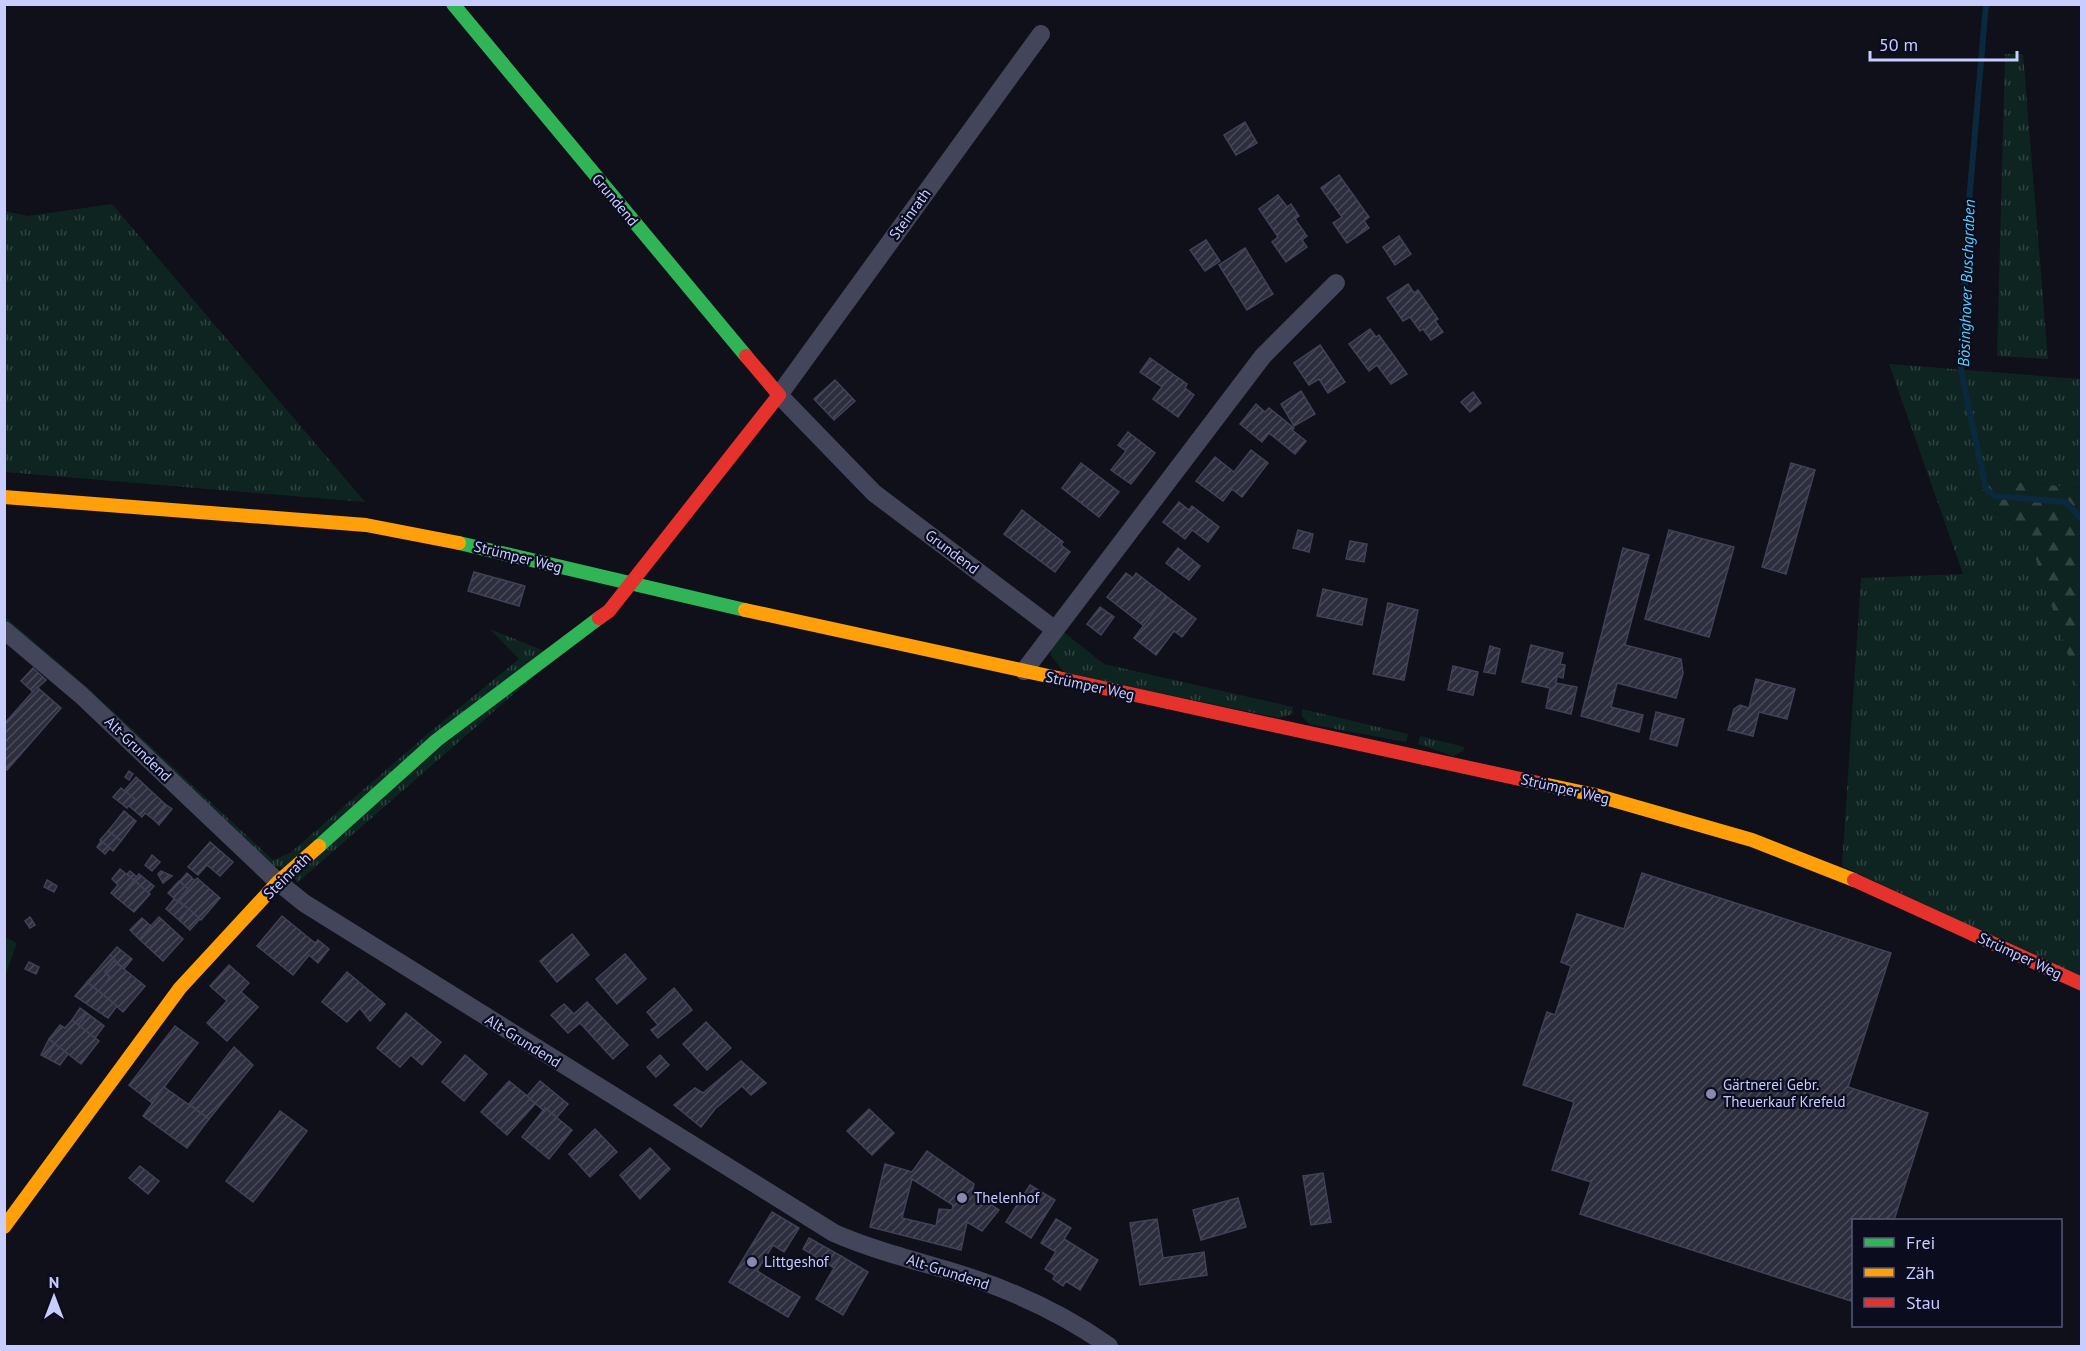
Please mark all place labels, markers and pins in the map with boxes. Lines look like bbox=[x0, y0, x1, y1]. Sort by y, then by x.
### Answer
place label: Gärtnerei Gebr. Theuerkauf Krefeld bbox=[1723, 1075, 1846, 1111]
marker: Gärtnerei Gebr. Theuerkauf Krefeld bbox=[1704, 1087, 1718, 1101]
place label: Thelenhof bbox=[974, 1188, 1040, 1207]
marker: Thelenhof bbox=[955, 1191, 969, 1205]
place label: Littgeshof bbox=[764, 1252, 830, 1271]
marker: Littgeshof bbox=[745, 1255, 759, 1269]

